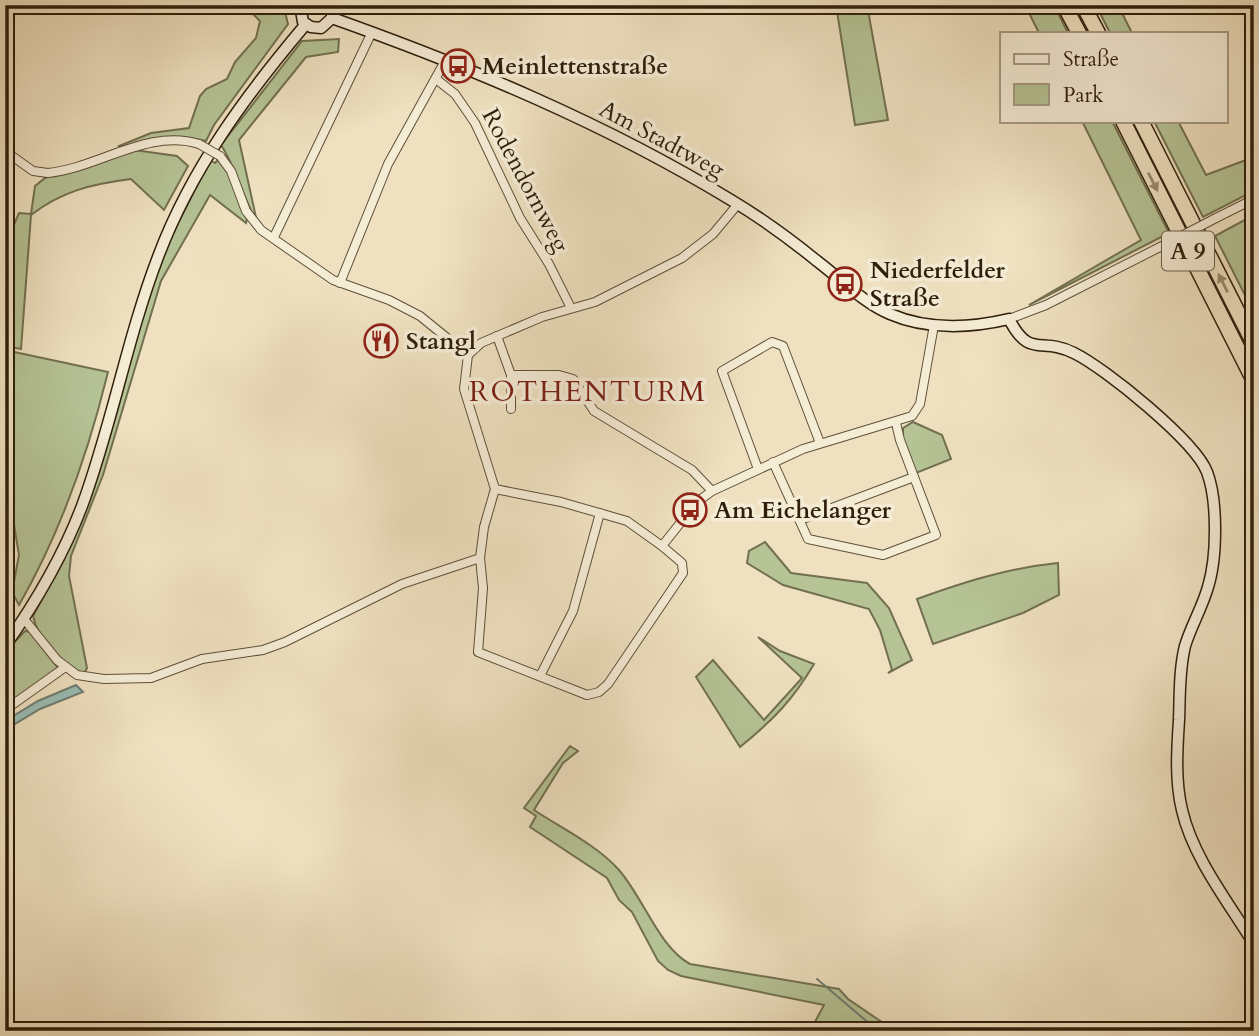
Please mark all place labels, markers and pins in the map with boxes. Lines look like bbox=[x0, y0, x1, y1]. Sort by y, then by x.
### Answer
bus stop icon: Meinlettenstraße bbox=[439, 47, 477, 85]
place label: Meinlettenstraße bbox=[482, 50, 668, 83]
place label: Niederfelder Straße bbox=[870, 254, 1005, 315]
bus stop icon: Niederfelder Straße bbox=[826, 265, 864, 303]
restaurant icon: Stangl bbox=[362, 322, 400, 360]
place label: Stangl bbox=[406, 325, 476, 358]
bus stop icon: Am Eichelanger bbox=[671, 491, 709, 529]
place label: Am Eichelanger bbox=[714, 494, 892, 527]

